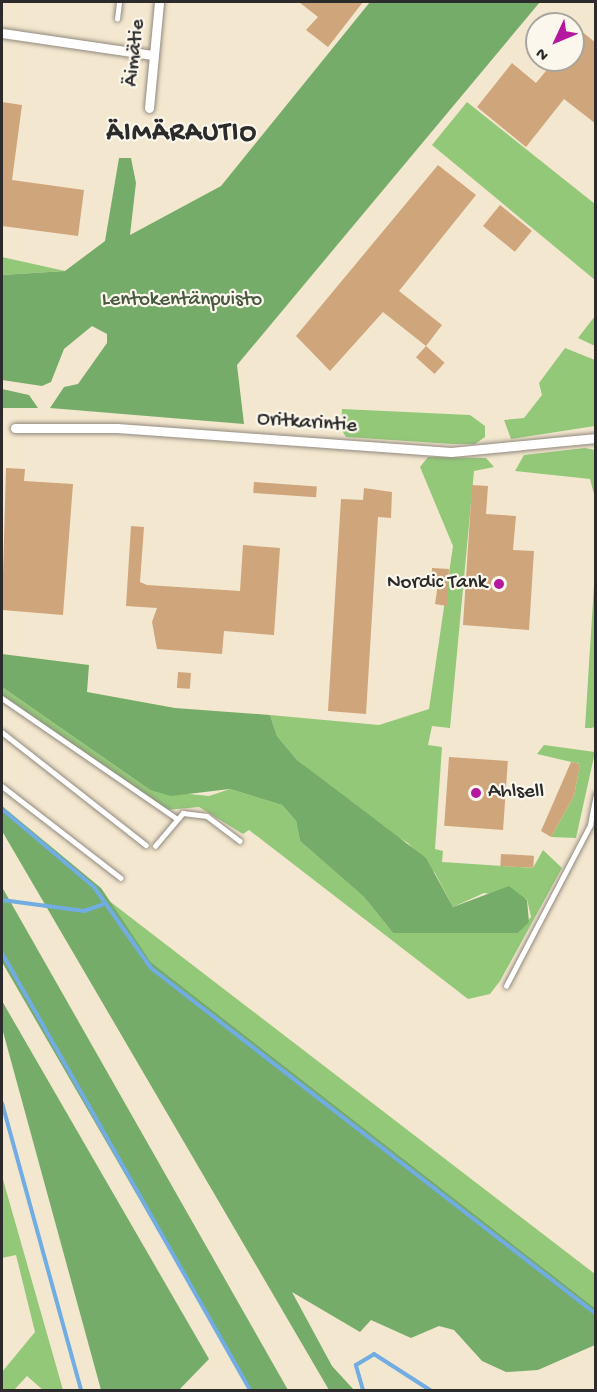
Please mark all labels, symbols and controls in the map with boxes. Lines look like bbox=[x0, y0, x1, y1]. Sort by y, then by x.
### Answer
north arrow bbox=[525, 12, 585, 72]
street label: Äimätie bbox=[120, 18, 152, 88]
text: N bbox=[533, 43, 554, 64]
district label: ÄIMÄRAUTIO bbox=[107, 119, 257, 151]
park label: Lentokentänpuisto bbox=[102, 288, 262, 314]
street label: Oritkarintie bbox=[256, 408, 358, 440]
place label: Nordic Tank bbox=[387, 571, 487, 597]
marker: Nordic Tank bbox=[492, 577, 506, 591]
place label: Ahlsell bbox=[488, 780, 544, 806]
marker: Ahlsell bbox=[469, 786, 483, 800]

